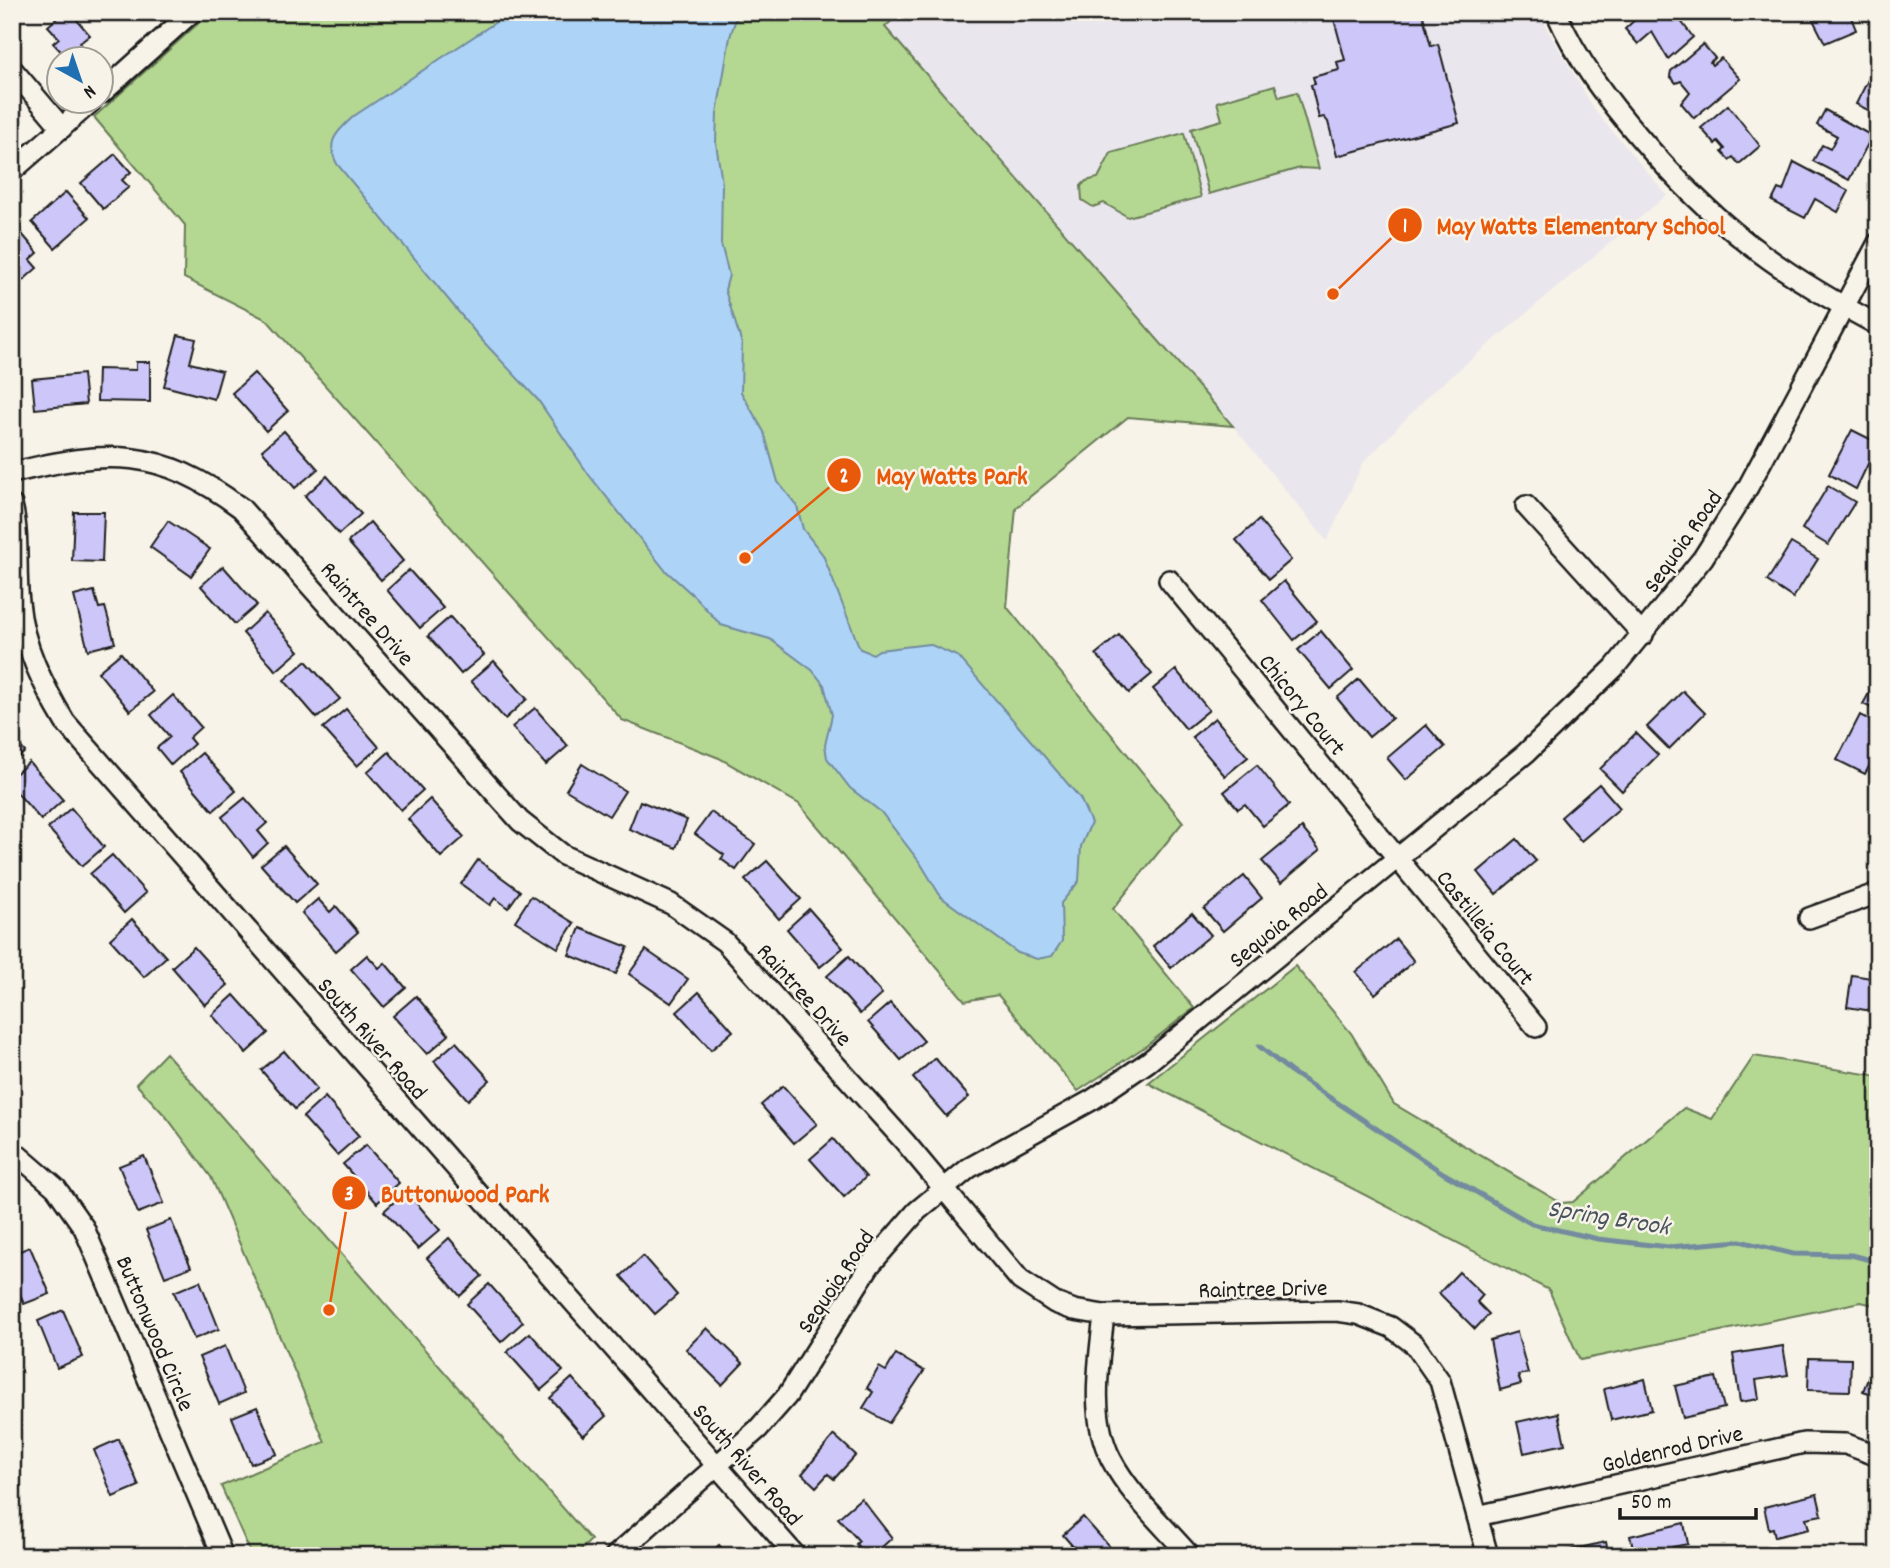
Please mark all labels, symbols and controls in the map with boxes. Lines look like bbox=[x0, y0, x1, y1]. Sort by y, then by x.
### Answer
north arrow bbox=[46, 46, 116, 116]
text: N bbox=[76, 77, 101, 104]
callout: May Watts Elementary School bbox=[1388, 201, 1740, 248]
text: May Watts Elementary School bbox=[1437, 210, 1726, 247]
text: 1 bbox=[1403, 213, 1407, 243]
callout: May Watts Park bbox=[827, 451, 1041, 498]
text: May Watts Park bbox=[876, 460, 1028, 497]
text: 2 bbox=[839, 463, 849, 493]
street label: Sequoia Road bbox=[1636, 484, 1732, 601]
street label: Raintree Drive bbox=[311, 555, 421, 675]
street label: Chicory Court bbox=[1249, 648, 1352, 764]
street label: Castilleia Court bbox=[1426, 864, 1541, 994]
street label: Sequoia Road bbox=[1223, 877, 1337, 978]
street label: Raintree Drive bbox=[747, 937, 859, 1055]
street label: South River Road bbox=[308, 971, 434, 1109]
callout: Buttonwood Park bbox=[332, 1170, 563, 1217]
text: Buttonwood Park bbox=[381, 1178, 550, 1215]
text: 3 bbox=[344, 1181, 354, 1211]
water label: Spring Brook bbox=[1545, 1192, 1674, 1248]
street label: Sequoia Road bbox=[790, 1224, 885, 1341]
street label: Buttonwood Circle bbox=[105, 1251, 201, 1417]
street label: Raintree Drive bbox=[1198, 1273, 1328, 1309]
street label: South River Road bbox=[683, 1397, 809, 1535]
street label: Goldenrod Drive bbox=[1599, 1418, 1747, 1484]
scale bar bbox=[1620, 1477, 1757, 1521]
text: 50 m bbox=[1631, 1489, 1671, 1519]

